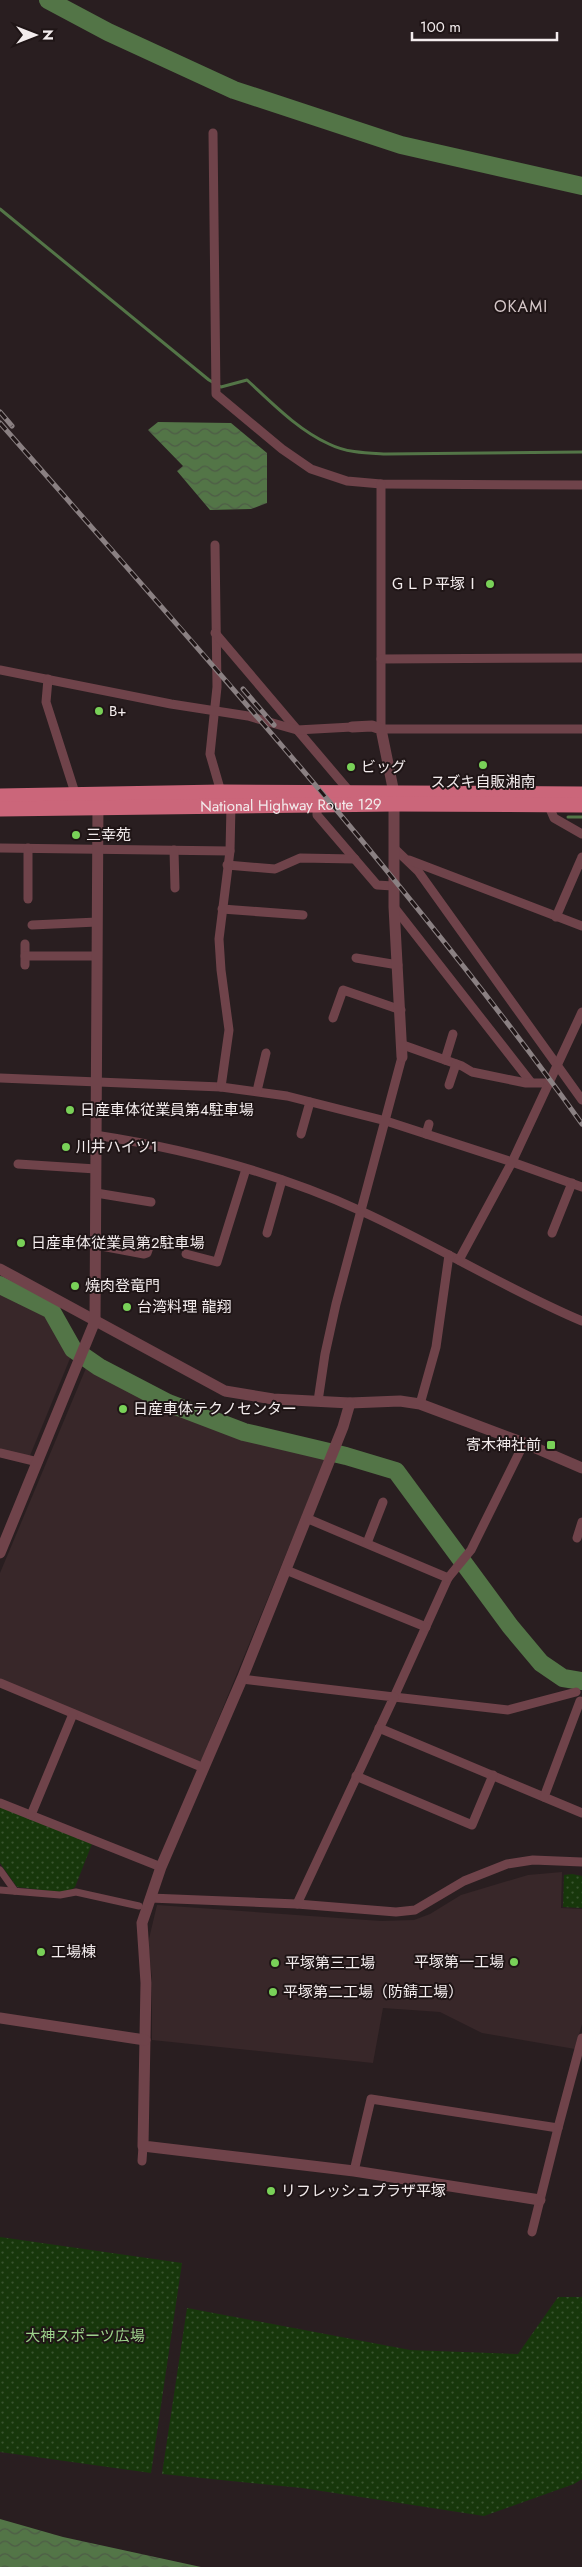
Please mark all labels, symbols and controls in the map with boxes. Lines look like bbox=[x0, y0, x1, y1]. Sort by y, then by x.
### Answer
north arrow bbox=[10, 10, 60, 60]
scale bar bbox=[412, 10, 557, 42]
text: 100 m bbox=[420, 16, 461, 38]
text: N bbox=[38, 29, 58, 41]
district label: OKAMI bbox=[494, 295, 548, 318]
place label: ＧＬＰ平塚Ⅰ bbox=[390, 573, 480, 595]
marker: ＧＬＰ平塚Ⅰ bbox=[484, 578, 496, 590]
place label: B+ bbox=[109, 700, 127, 722]
marker: B+ bbox=[93, 705, 105, 717]
place label: ビッグ bbox=[361, 756, 406, 778]
marker: スズキ自販湘南 bbox=[477, 759, 489, 771]
marker: ビッグ bbox=[345, 761, 357, 773]
place label: スズキ自販湘南 bbox=[430, 771, 536, 793]
street label: National Highway Route 129 bbox=[200, 793, 382, 817]
place label: 三幸苑 bbox=[86, 824, 131, 846]
marker: 三幸苑 bbox=[70, 829, 82, 841]
place label: 日産車体従業員第4駐車場 bbox=[80, 1099, 254, 1121]
marker: 日産車体従業員第4駐車場 bbox=[64, 1104, 76, 1116]
place label: 川井ハイツ1 bbox=[76, 1136, 157, 1158]
marker: 川井ハイツ1 bbox=[60, 1141, 72, 1153]
place label: 日産車体従業員第2駐車場 bbox=[31, 1232, 205, 1254]
marker: 日産車体従業員第2駐車場 bbox=[15, 1237, 27, 1249]
place label: 焼肉登竜門 bbox=[85, 1275, 160, 1297]
marker: 焼肉登竜門 bbox=[69, 1280, 81, 1292]
place label: 台湾料理 龍翔 bbox=[137, 1296, 232, 1318]
marker: 台湾料理 龍翔 bbox=[121, 1301, 133, 1313]
place label: 日産車体テクノセンター bbox=[133, 1398, 297, 1420]
marker: 日産車体テクノセンター bbox=[117, 1403, 129, 1415]
place label: 寄木神社前 bbox=[466, 1434, 541, 1456]
marker: 寄木神社前 bbox=[545, 1439, 557, 1451]
place label: 工場棟 bbox=[51, 1941, 96, 1963]
marker: 工場棟 bbox=[35, 1946, 47, 1958]
place label: 平塚第一工場 bbox=[414, 1951, 504, 1973]
place label: 平塚第三工場 bbox=[285, 1952, 375, 1974]
marker: 平塚第一工場 bbox=[508, 1956, 520, 1968]
marker: 平塚第三工場 bbox=[269, 1957, 281, 1969]
place label: 平塚第二工場（防錆工場） bbox=[283, 1981, 463, 2003]
marker: 平塚第二工場（防錆工場） bbox=[267, 1986, 279, 1998]
place label: リフレッシュプラザ平塚 bbox=[281, 2180, 446, 2202]
marker: リフレッシュプラザ平塚 bbox=[265, 2185, 277, 2197]
park label: 大神スポーツ広場 bbox=[25, 2325, 145, 2347]

